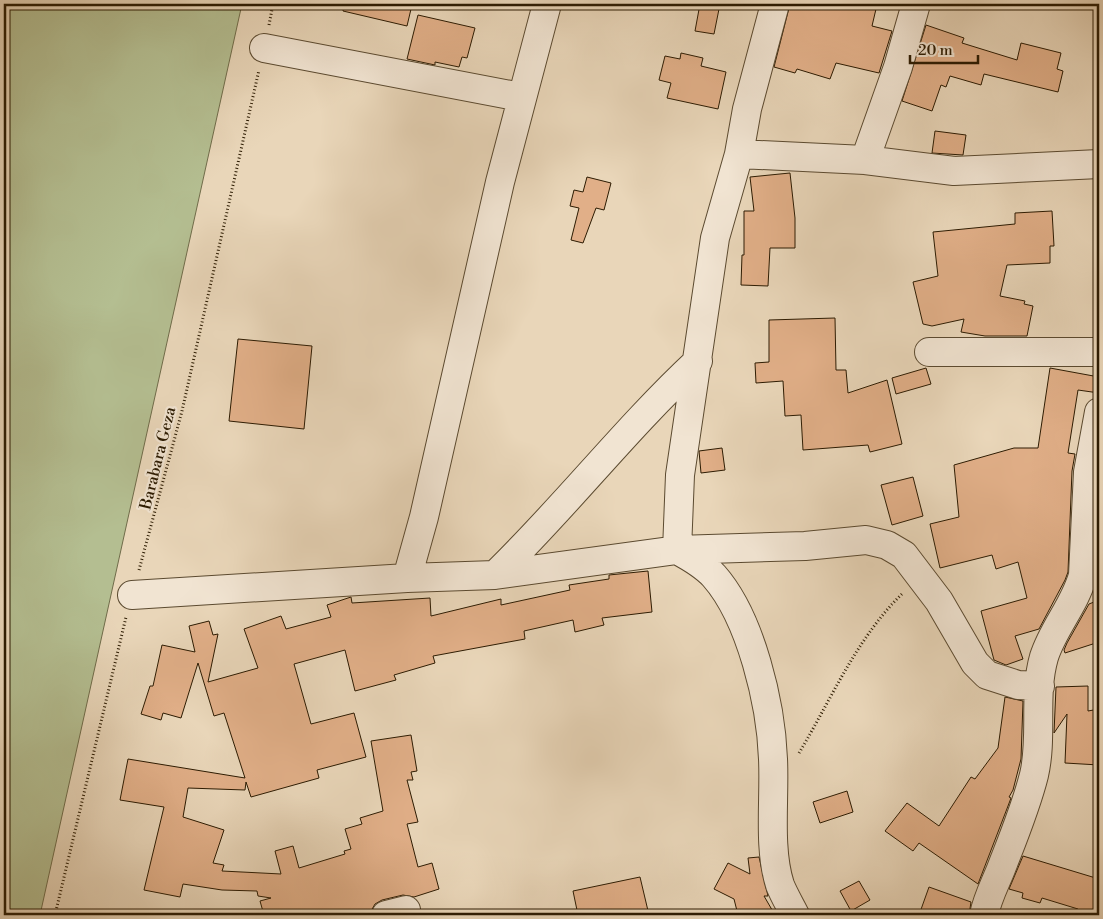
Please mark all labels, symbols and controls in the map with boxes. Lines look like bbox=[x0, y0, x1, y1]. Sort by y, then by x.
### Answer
scale bar bbox=[910, 32, 978, 64]
text: 20 m bbox=[918, 41, 953, 60]
street label: Barabara Geza bbox=[135, 404, 181, 513]

